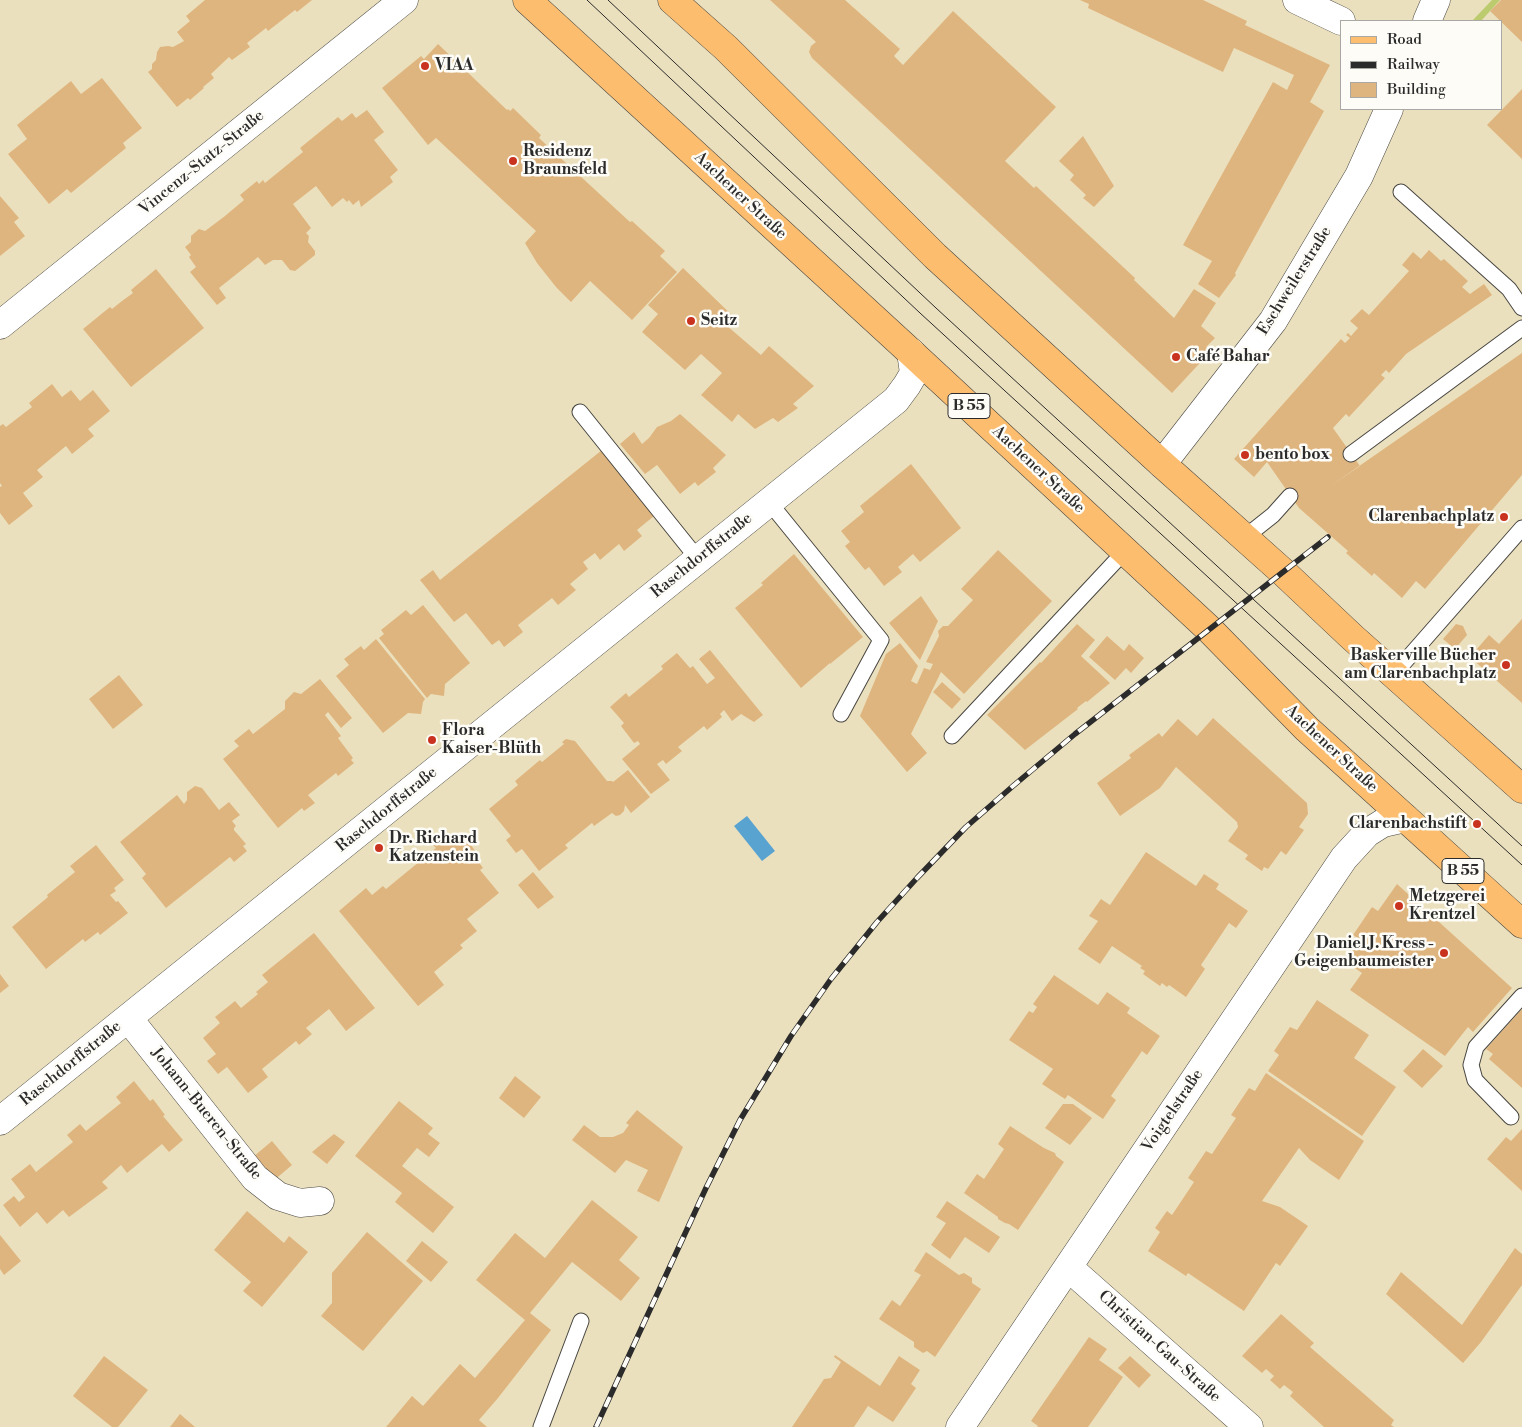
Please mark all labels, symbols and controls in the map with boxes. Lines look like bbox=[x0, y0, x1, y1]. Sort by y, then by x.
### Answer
legend bbox=[1340, 20, 1502, 110]
text: Road bbox=[1387, 30, 1422, 49]
text: Railway bbox=[1387, 55, 1440, 74]
place label: VIAA bbox=[435, 56, 474, 76]
marker: VIAA bbox=[419, 60, 431, 72]
text: Building bbox=[1387, 80, 1446, 99]
street label: Vincenz-Statz-Straße bbox=[136, 107, 268, 219]
place label: Residenz Braunsfeld bbox=[523, 142, 607, 180]
street label: Aachener Straße bbox=[690, 148, 790, 244]
marker: Residenz Braunsfeld bbox=[507, 155, 519, 167]
street label: Eschweilerstraße bbox=[1254, 223, 1336, 339]
place label: Seitz bbox=[701, 311, 737, 331]
marker: Seitz bbox=[685, 315, 697, 327]
place label: Café Bahar bbox=[1186, 347, 1270, 367]
marker: Café Bahar bbox=[1170, 351, 1182, 363]
road number: B 55 bbox=[948, 394, 990, 418]
street label: Aachener Straße bbox=[988, 422, 1088, 518]
place label: bento box bbox=[1255, 445, 1330, 465]
marker: bento box bbox=[1239, 449, 1251, 461]
place label: Clarenbachplatz bbox=[1368, 507, 1494, 527]
street label: Raschdorffstraße bbox=[648, 509, 756, 603]
marker: Clarenbachplatz bbox=[1498, 511, 1510, 523]
place label: Baskerville Bücher am Clarenbachplatz bbox=[1344, 646, 1496, 684]
marker: Baskerville Bücher am Clarenbachplatz bbox=[1500, 659, 1512, 671]
street label: Aachener Straße bbox=[1281, 701, 1381, 797]
place label: Flora Kaiser-Blüth bbox=[442, 721, 541, 759]
marker: Flora Kaiser-Blüth bbox=[426, 734, 438, 746]
street label: Raschdorffstraße bbox=[333, 763, 441, 857]
place label: Clarenbachstift bbox=[1349, 814, 1467, 834]
marker: Clarenbachstift bbox=[1471, 818, 1483, 830]
place label: Dr. Richard Katzenstein bbox=[389, 829, 479, 867]
marker: Dr. Richard Katzenstein bbox=[373, 842, 385, 854]
road number: B 55 bbox=[1442, 858, 1484, 884]
place label: Metzgerei Krentzel bbox=[1409, 887, 1485, 925]
marker: Metzgerei Krentzel bbox=[1393, 900, 1405, 912]
place label: Daniel J. Kress - Geigenbaumeister bbox=[1294, 934, 1434, 972]
marker: Daniel J. Kress - Geigenbaumeister bbox=[1438, 947, 1450, 959]
street label: Raschdorffstraße bbox=[17, 1017, 125, 1111]
street label: Johann-Bueren-Straße bbox=[147, 1044, 265, 1184]
street label: Voigtelstraße bbox=[1138, 1066, 1208, 1156]
street label: Christian-Gau-Straße bbox=[1094, 1287, 1224, 1407]

